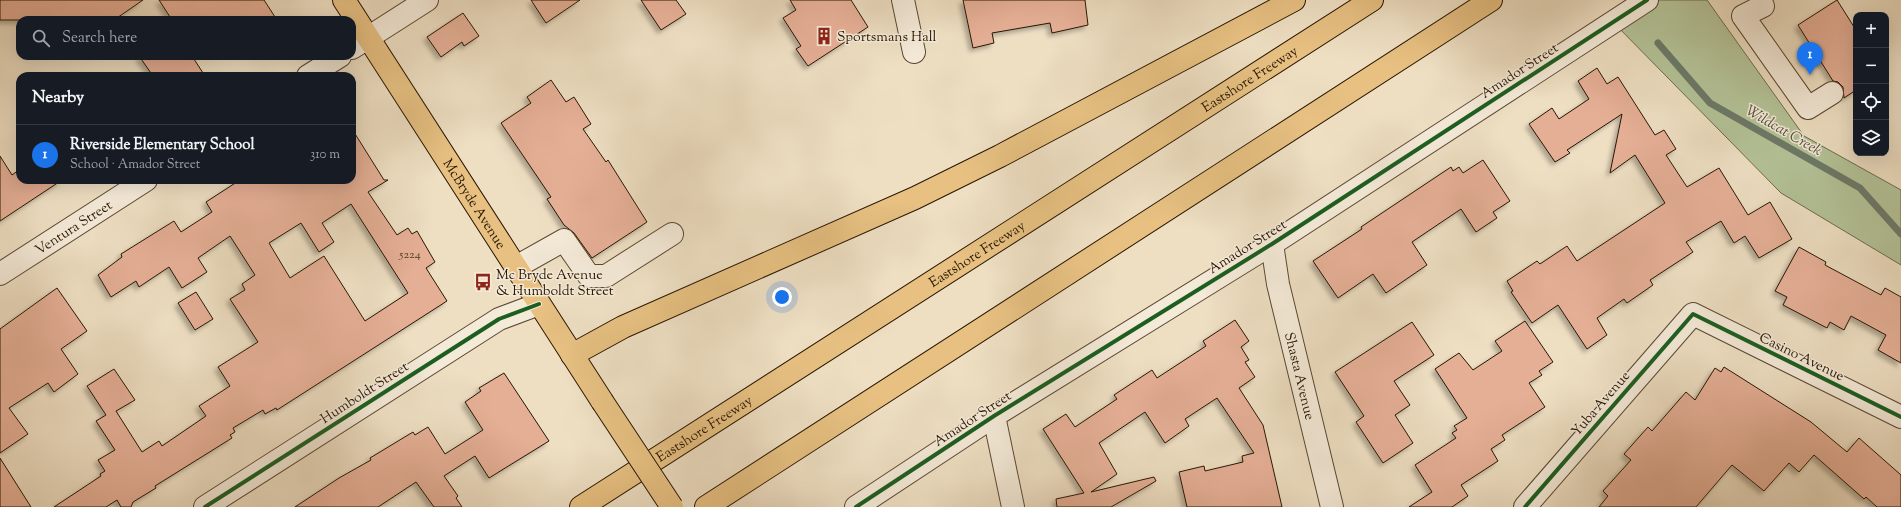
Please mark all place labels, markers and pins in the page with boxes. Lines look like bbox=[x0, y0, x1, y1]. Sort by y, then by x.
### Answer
building icon: Sportsmans Hall bbox=[814, 26, 834, 46]
place label: Sportsmans Hall bbox=[837, 28, 937, 48]
pin: 1 bbox=[1797, 42, 1823, 75]
place label: Mc Bryde Avenue & Humboldt Street bbox=[496, 266, 614, 302]
bus stop icon: Mc Bryde Avenue & Humboldt Street bbox=[473, 272, 493, 292]

